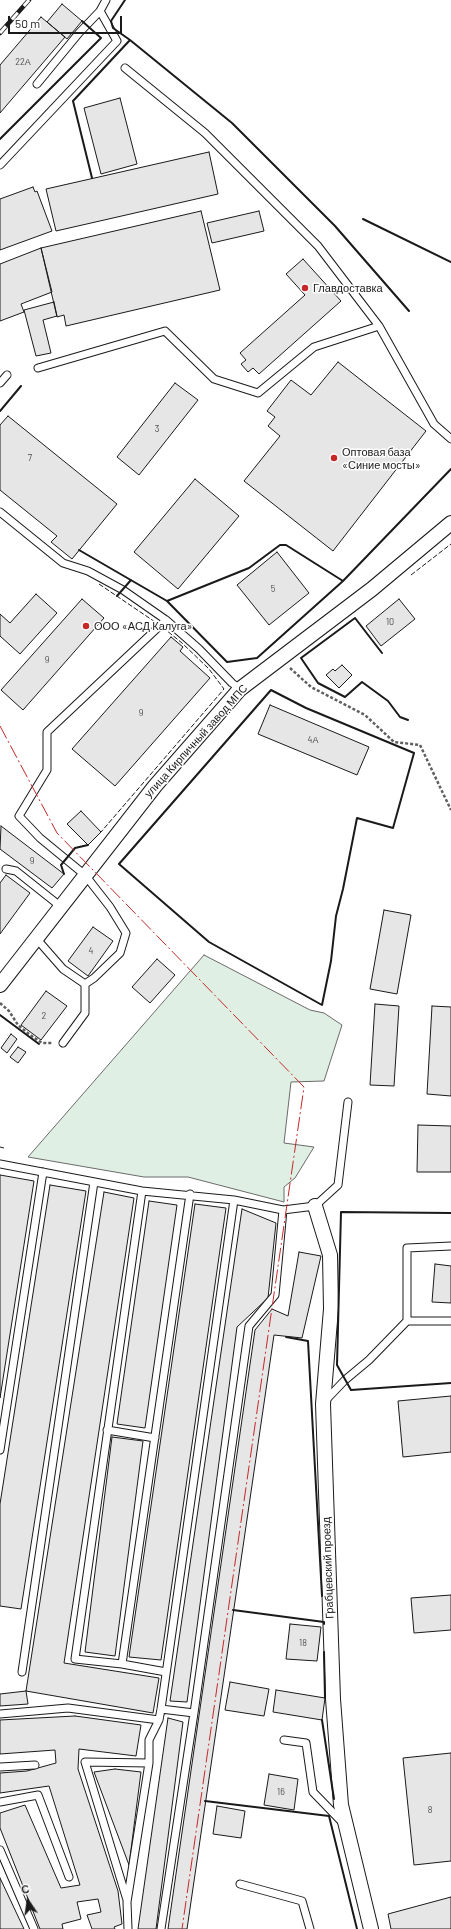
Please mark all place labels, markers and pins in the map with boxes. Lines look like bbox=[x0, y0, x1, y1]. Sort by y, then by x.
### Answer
place label: Главдоставка bbox=[313, 281, 383, 295]
marker: Главдоставка bbox=[300, 283, 310, 293]
place label: Оптовая база «Синие мосты» bbox=[342, 445, 421, 471]
marker: Оптовая база «Синие мосты» bbox=[329, 453, 339, 463]
place label: ООО «АСД Калуга» bbox=[94, 619, 193, 633]
marker: ООО «АСД Калуга» bbox=[81, 621, 91, 631]

